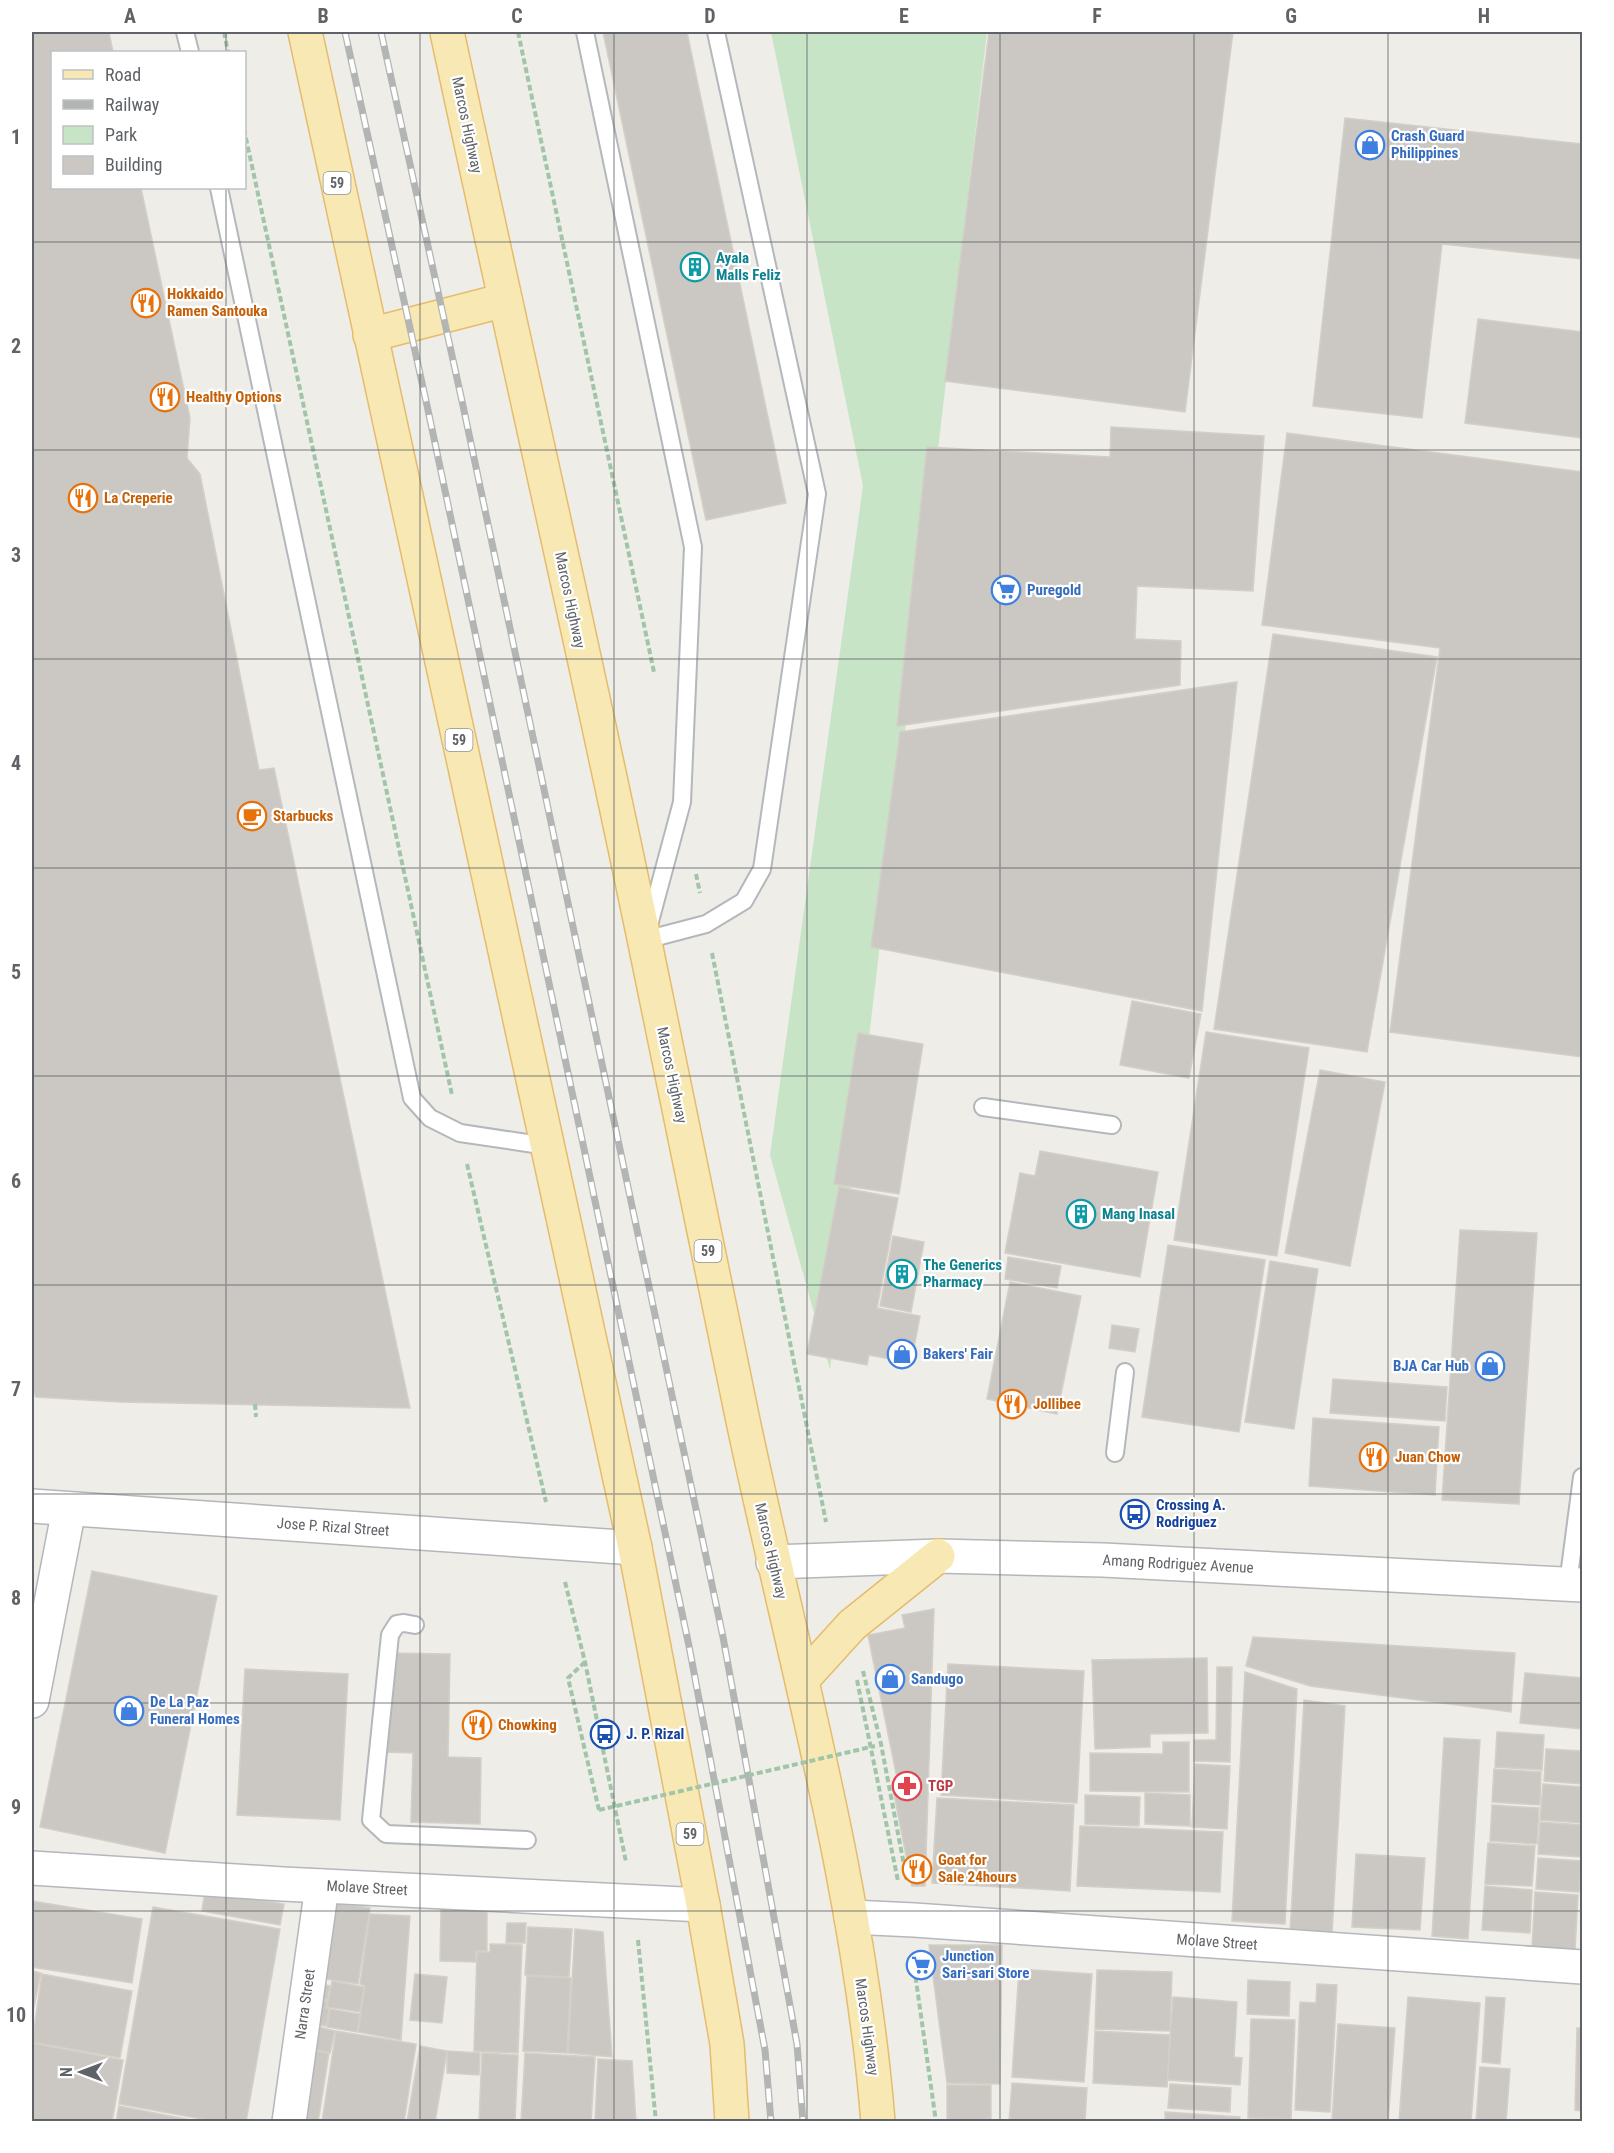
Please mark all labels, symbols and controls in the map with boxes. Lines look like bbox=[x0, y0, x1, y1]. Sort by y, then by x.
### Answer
text: A bbox=[124, 4, 136, 28]
text: B bbox=[317, 4, 329, 28]
text: C bbox=[511, 4, 523, 28]
text: D bbox=[704, 4, 716, 28]
text: E bbox=[899, 4, 909, 28]
text: F bbox=[1092, 4, 1102, 28]
text: G bbox=[1285, 4, 1297, 28]
text: H bbox=[1478, 4, 1490, 28]
legend bbox=[51, 51, 246, 189]
text: Road bbox=[105, 64, 141, 85]
street label: Marcos Highway bbox=[448, 75, 486, 175]
text: Railway bbox=[105, 94, 160, 115]
text: Park bbox=[105, 124, 137, 145]
text: 1 bbox=[11, 125, 21, 149]
place label: Crash Guard Philippines bbox=[1391, 127, 1465, 162]
shop icon: Crash Guard Philippines bbox=[1354, 129, 1386, 161]
text: Building bbox=[105, 154, 162, 175]
road number: 59 bbox=[324, 172, 350, 194]
place label: Ayala Malls Feliz bbox=[716, 249, 781, 284]
building icon: Ayala Malls Feliz bbox=[679, 251, 711, 283]
place label: Hokkaido Ramen Santouka bbox=[167, 285, 268, 320]
restaurant icon: Hokkaido Ramen Santouka bbox=[130, 287, 162, 319]
text: 2 bbox=[11, 334, 21, 358]
restaurant icon: Healthy Options bbox=[149, 381, 181, 413]
place label: Healthy Options bbox=[186, 388, 282, 406]
restaurant icon: La Creperie bbox=[67, 482, 99, 514]
place label: La Creperie bbox=[104, 489, 173, 507]
text: 3 bbox=[11, 543, 21, 567]
street label: Marcos Highway bbox=[551, 550, 589, 650]
supermarket icon: Puregold bbox=[990, 574, 1022, 606]
place label: Puregold bbox=[1027, 581, 1081, 599]
road number: 59 bbox=[446, 729, 472, 751]
text: 4 bbox=[11, 751, 21, 775]
cafe icon: Starbucks bbox=[236, 800, 268, 832]
place label: Starbucks bbox=[273, 807, 334, 825]
text: 5 bbox=[11, 960, 21, 984]
street label: Marcos Highway bbox=[653, 1025, 691, 1125]
text: 6 bbox=[11, 1169, 21, 1193]
building icon: Mang Inasal bbox=[1065, 1198, 1097, 1230]
place label: Mang Inasal bbox=[1102, 1205, 1175, 1223]
road number: 59 bbox=[694, 1240, 722, 1262]
place label: The Generics Pharmacy bbox=[923, 1256, 1002, 1291]
building icon: The Generics Pharmacy bbox=[886, 1258, 918, 1290]
shop icon: Bakers' Fair bbox=[886, 1338, 918, 1370]
place label: Bakers' Fair bbox=[923, 1345, 993, 1363]
shop icon: BJA Car Hub bbox=[1474, 1350, 1506, 1382]
place label: BJA Car Hub bbox=[1393, 1357, 1469, 1375]
text: 7 bbox=[11, 1377, 21, 1401]
restaurant icon: Jollibee bbox=[996, 1388, 1028, 1420]
place label: Jollibee bbox=[1033, 1395, 1081, 1413]
restaurant icon: Juan Chow bbox=[1358, 1441, 1390, 1473]
place label: Juan Chow bbox=[1395, 1448, 1461, 1466]
place label: Crossing A. Rodriguez bbox=[1156, 1496, 1226, 1531]
bus stop icon: Crossing A. Rodriguez bbox=[1119, 1498, 1151, 1530]
street label: Marcos Highway bbox=[751, 1501, 791, 1601]
street label: Jose P. Rizal Street bbox=[276, 1514, 390, 1540]
street label: Amang Rodriguez Avenue bbox=[1102, 1551, 1254, 1577]
text: 8 bbox=[11, 1586, 21, 1610]
shop icon: Sandugo bbox=[874, 1663, 906, 1695]
place label: Sandugo bbox=[911, 1670, 963, 1688]
place label: De La Paz Funeral Homes bbox=[150, 1693, 240, 1728]
shop icon: De La Paz Funeral Homes bbox=[113, 1695, 145, 1727]
restaurant icon: Chowking bbox=[461, 1709, 493, 1741]
place label: Chowking bbox=[498, 1716, 557, 1734]
bus stop icon: J. P. Rizal bbox=[589, 1718, 621, 1750]
place label: J. P. Rizal bbox=[626, 1725, 684, 1743]
pharmacy icon: TGP bbox=[891, 1770, 923, 1802]
place label: TGP bbox=[928, 1777, 953, 1795]
text: 9 bbox=[11, 1795, 21, 1819]
road number: 59 bbox=[676, 1823, 704, 1845]
place label: Goat for Sale 24hours bbox=[938, 1851, 1017, 1886]
restaurant icon: Goat for Sale 24hours bbox=[901, 1853, 933, 1885]
street label: Molave Street bbox=[326, 1877, 408, 1899]
street label: Molave Street bbox=[1176, 1930, 1258, 1954]
place label: Junction Sari-sari Store bbox=[942, 1947, 1029, 1982]
supermarket icon: Junction Sari-sari Store bbox=[905, 1949, 937, 1981]
street label: Narra Street bbox=[291, 1968, 319, 2040]
street label: Marcos Highway bbox=[851, 1977, 883, 2077]
text: 10 bbox=[6, 2003, 26, 2027]
north arrow bbox=[51, 2042, 111, 2102]
text: N bbox=[57, 2067, 76, 2077]

